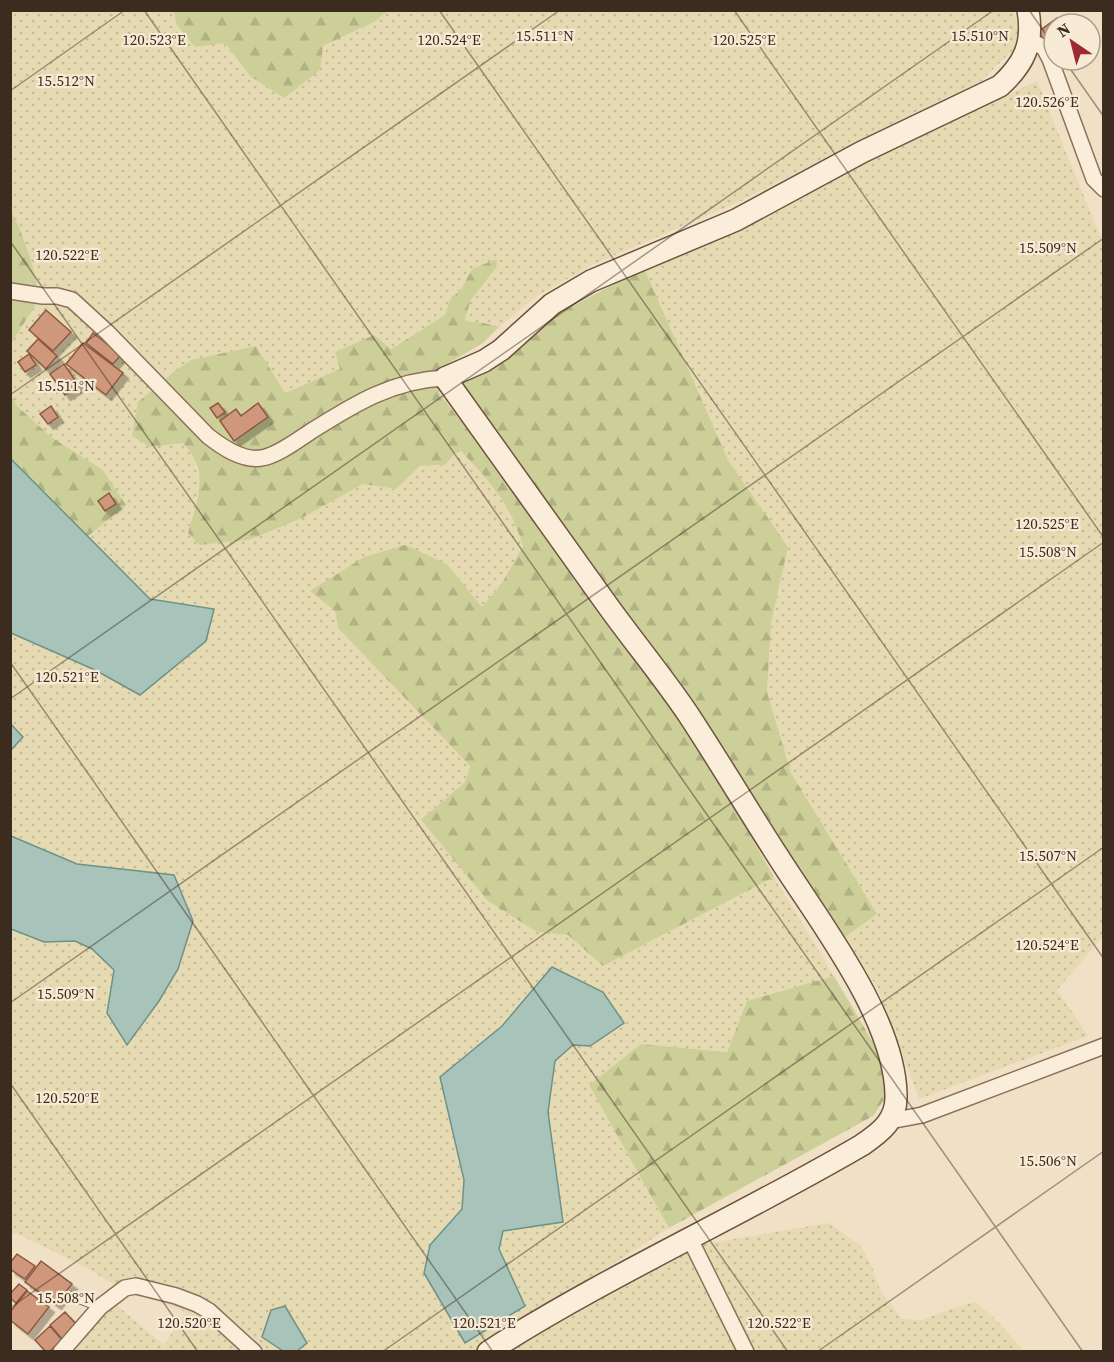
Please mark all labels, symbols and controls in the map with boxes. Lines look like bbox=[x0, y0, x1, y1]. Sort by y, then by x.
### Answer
north arrow bbox=[1042, 12, 1102, 72]
text: N bbox=[1052, 17, 1075, 42]
text: 15.511°N bbox=[516, 25, 574, 46]
text: 15.510°N bbox=[951, 25, 1009, 46]
text: 120.523°E bbox=[122, 29, 186, 50]
text: 120.524°E bbox=[417, 29, 481, 50]
text: 120.525°E bbox=[712, 29, 776, 50]
text: 15.512°N bbox=[37, 70, 95, 91]
text: 120.526°E bbox=[1015, 91, 1079, 112]
text: 15.509°N bbox=[1019, 237, 1077, 258]
text: 120.522°E bbox=[35, 244, 99, 265]
text: 15.511°N bbox=[37, 375, 95, 396]
text: 120.525°E bbox=[1015, 513, 1079, 534]
text: 15.508°N bbox=[1019, 541, 1077, 562]
text: 120.521°E bbox=[35, 666, 99, 687]
text: 15.507°N bbox=[1019, 845, 1077, 866]
text: 120.524°E bbox=[1015, 934, 1079, 955]
text: 15.509°N bbox=[37, 983, 95, 1004]
text: 120.520°E bbox=[35, 1087, 99, 1108]
text: 15.506°N bbox=[1019, 1150, 1077, 1171]
text: 15.508°N bbox=[37, 1287, 95, 1308]
text: 120.520°E bbox=[157, 1312, 221, 1333]
text: 120.521°E bbox=[452, 1312, 516, 1333]
text: 120.522°E bbox=[747, 1312, 811, 1333]

